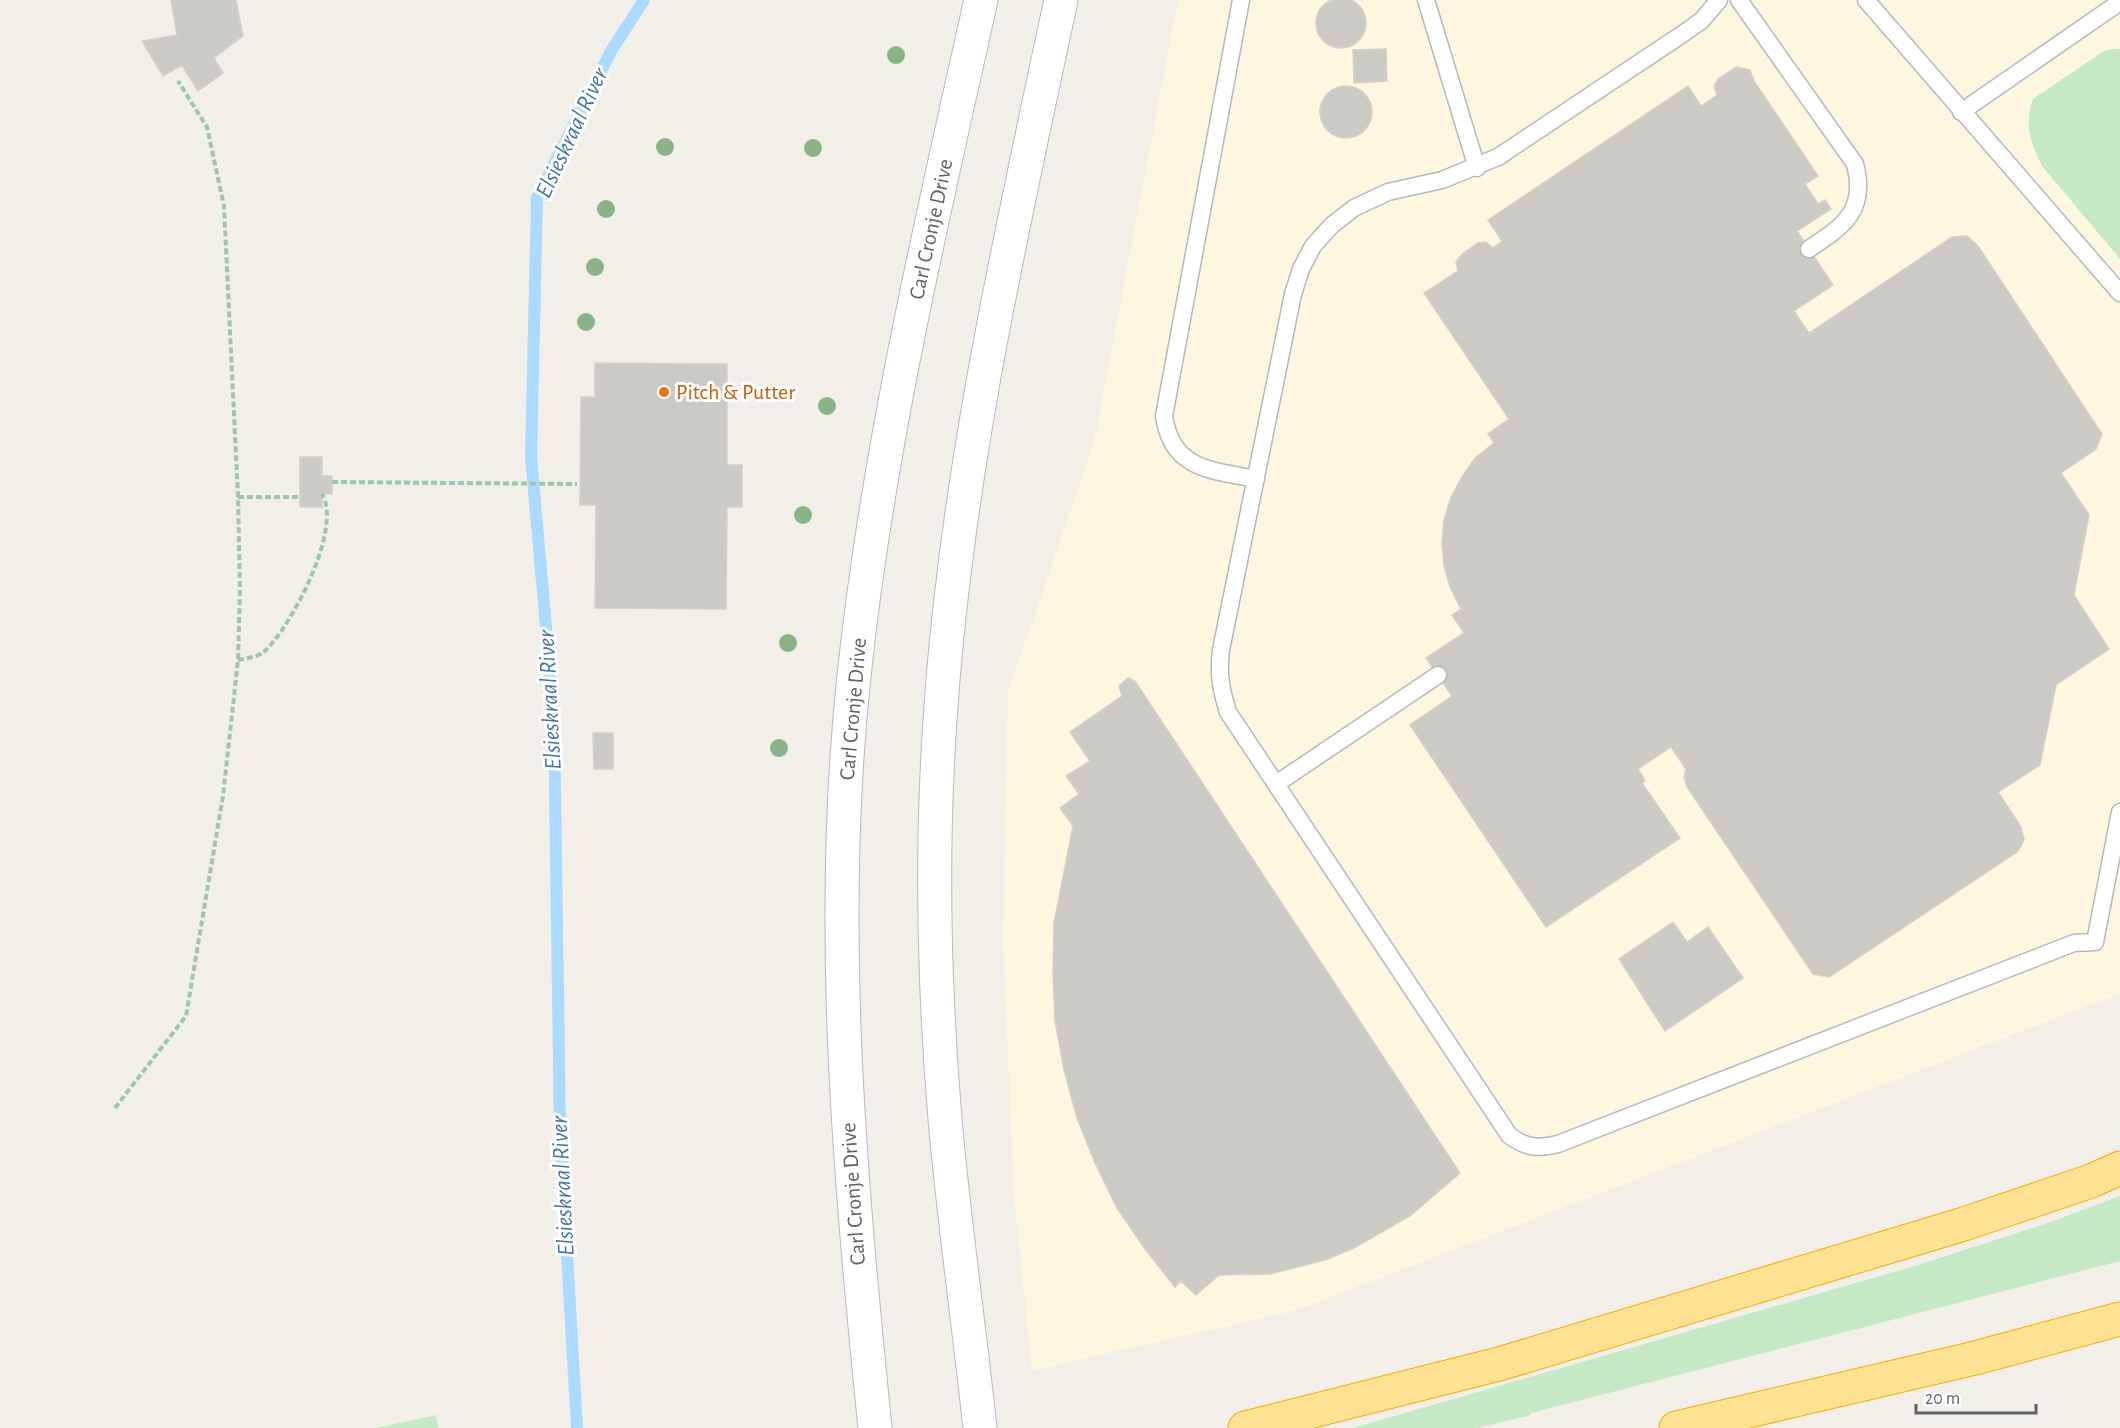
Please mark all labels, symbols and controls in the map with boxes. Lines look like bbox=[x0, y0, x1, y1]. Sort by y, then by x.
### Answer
water label: Elsieskraal River bbox=[532, 63, 613, 202]
street label: Carl Cronje Drive bbox=[905, 157, 957, 301]
place label: Pitch & Putter bbox=[676, 381, 795, 403]
marker: Pitch & Putter bbox=[657, 385, 671, 399]
water label: Elsieskraal River bbox=[534, 628, 566, 771]
street label: Carl Cronje Drive bbox=[836, 637, 870, 781]
water label: Elsieskraal River bbox=[547, 1114, 579, 1257]
street label: Carl Cronje Drive bbox=[837, 1122, 869, 1266]
scale bar bbox=[1916, 1377, 2036, 1415]
text: 20 m bbox=[1925, 1390, 1960, 1408]

